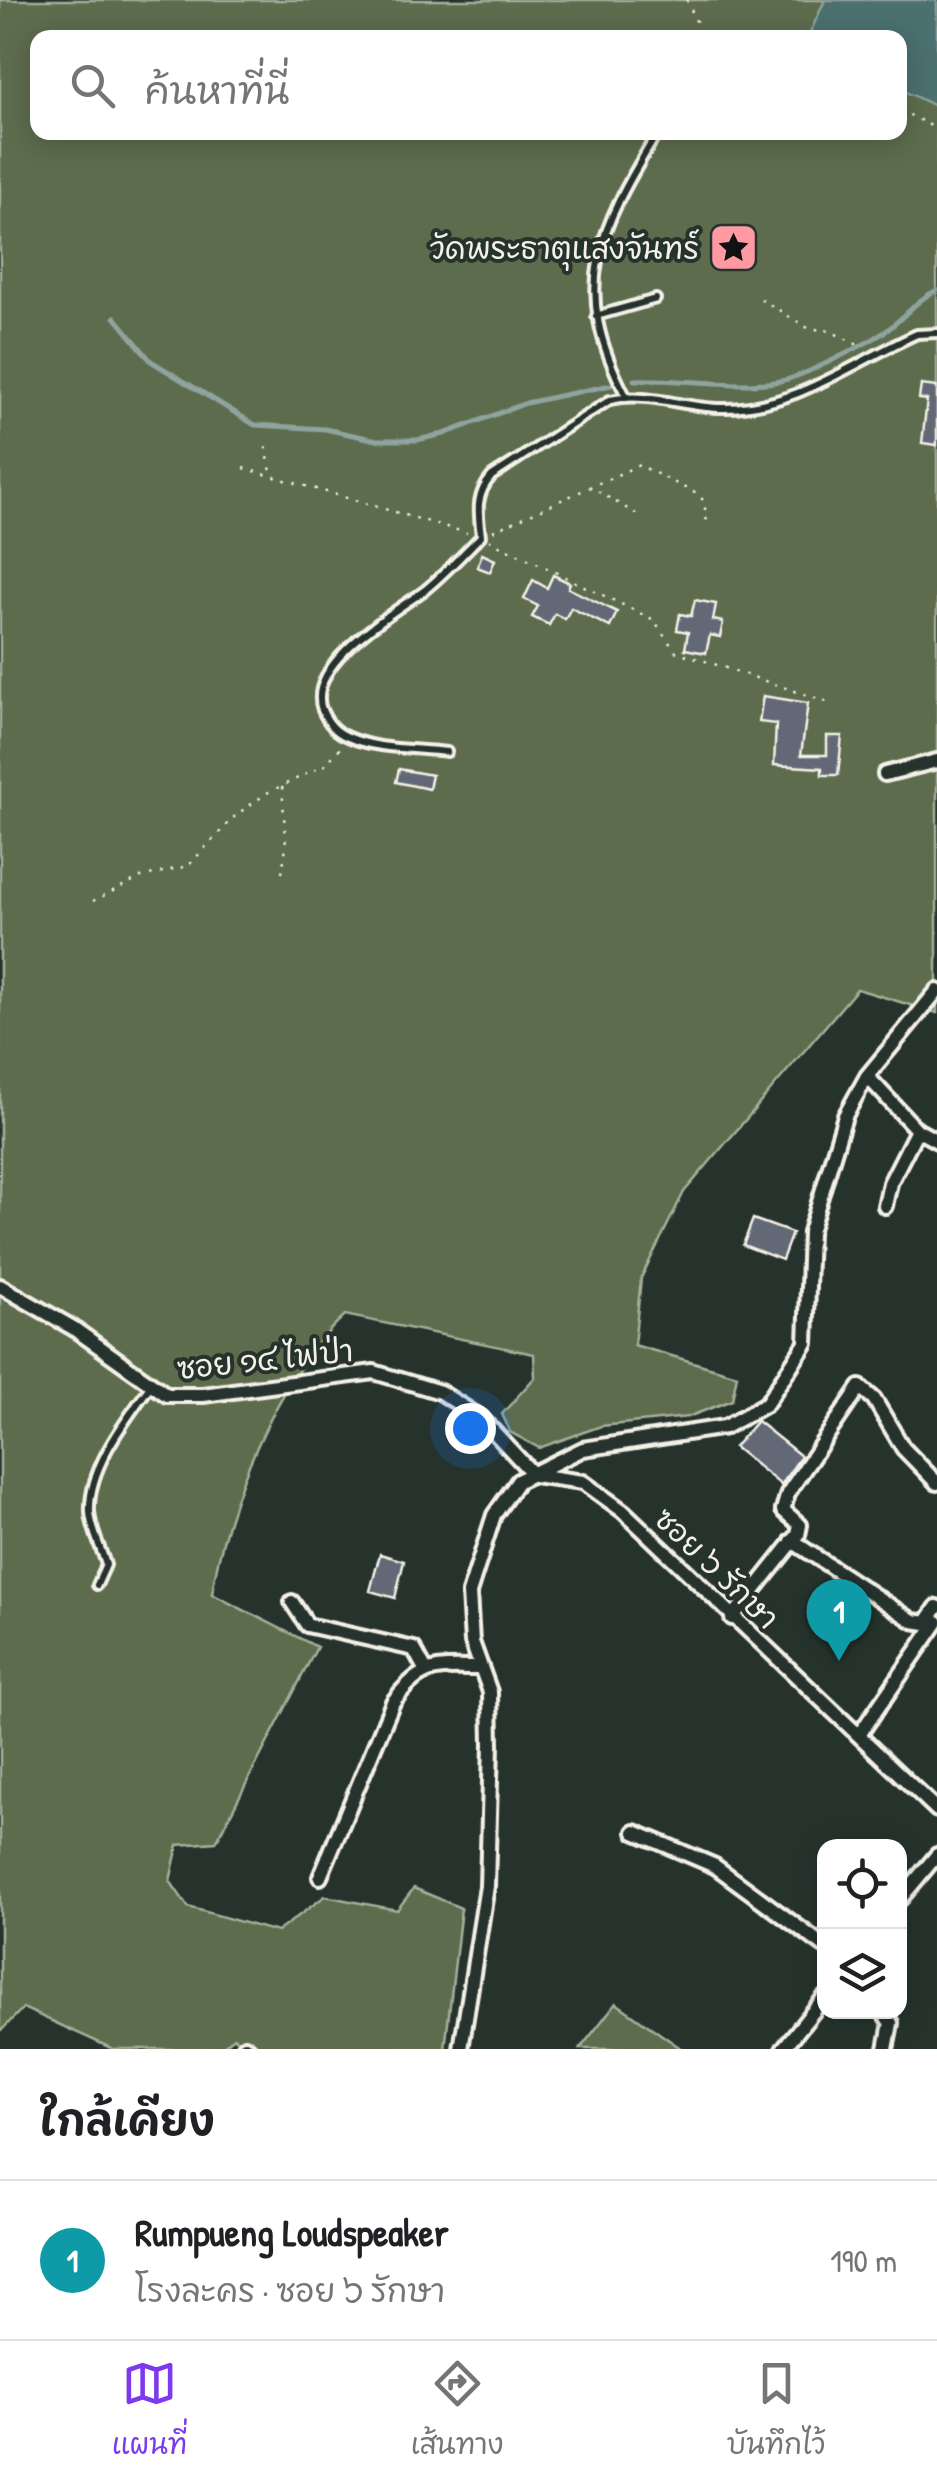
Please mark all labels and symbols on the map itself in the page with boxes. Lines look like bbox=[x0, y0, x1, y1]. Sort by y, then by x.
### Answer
place icon: วัดพระธาตุแสงจันทร์ bbox=[708, 222, 760, 274]
place label: วัดพระธาตุแสงจันทร์ bbox=[430, 228, 699, 271]
street label: ซอย ๑๔ ไฟป่า bbox=[175, 1330, 355, 1388]
your location bbox=[445, 1403, 496, 1454]
street label: ซอย ๖ รักษา bbox=[646, 1499, 788, 1637]
pin: 1 bbox=[806, 1578, 872, 1661]

